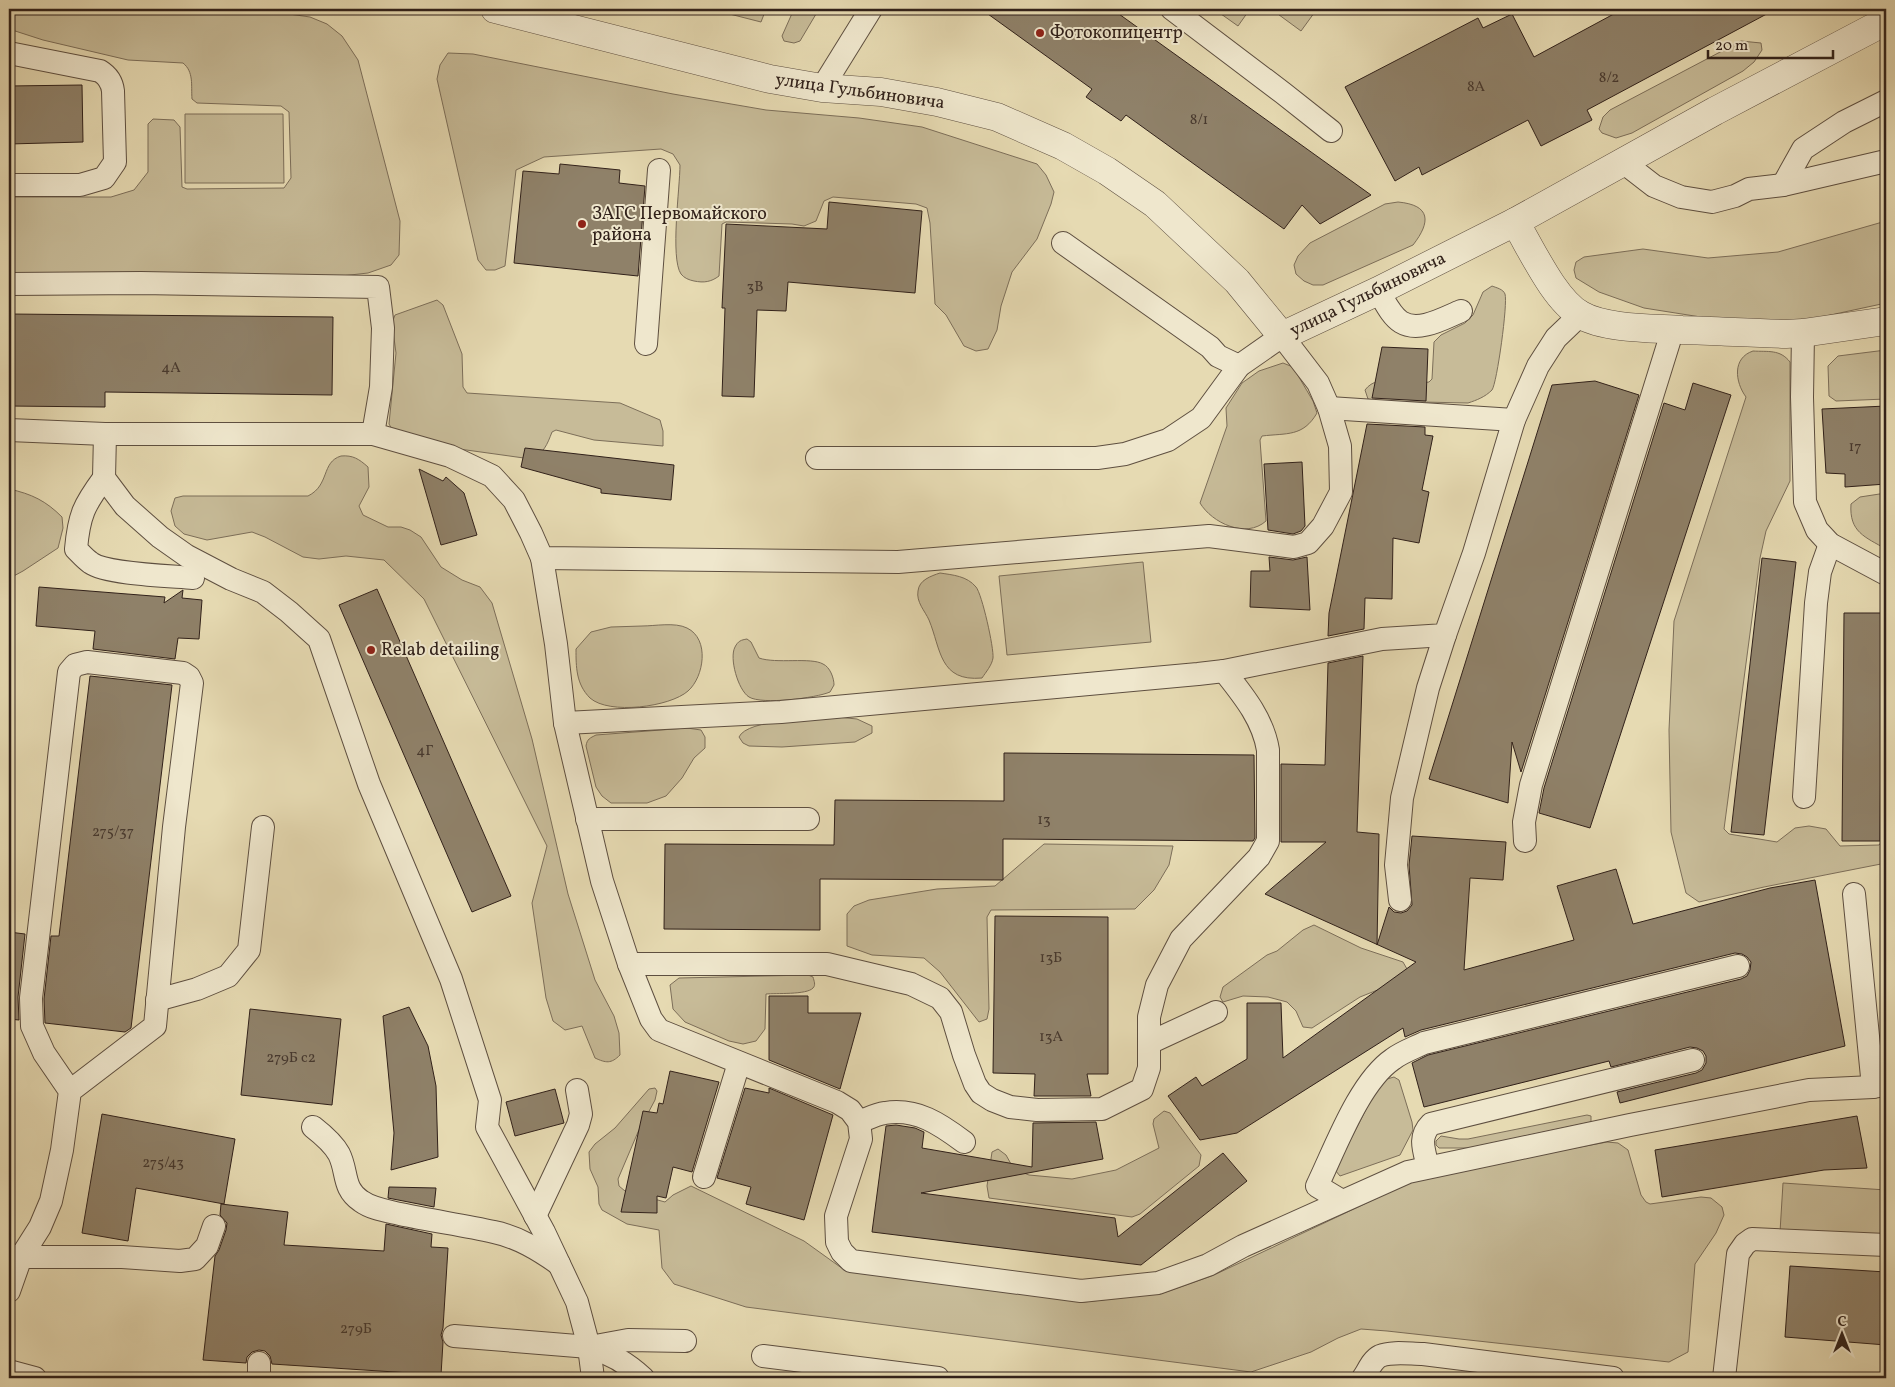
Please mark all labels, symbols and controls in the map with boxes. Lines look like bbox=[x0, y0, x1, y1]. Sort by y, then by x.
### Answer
place label: Фотокопицентр bbox=[1050, 21, 1183, 46]
marker: Фотокопицентр bbox=[1034, 27, 1046, 39]
scale bar bbox=[1708, 28, 1832, 60]
text: 20 m bbox=[1715, 36, 1748, 57]
street label: улица Гульбиновича bbox=[774, 68, 946, 116]
house number: 8/2 bbox=[1599, 68, 1619, 89]
house number: 8А bbox=[1467, 77, 1486, 98]
house number: 8/1 bbox=[1190, 110, 1208, 131]
place label: ЗАГС Первомайского района bbox=[592, 202, 767, 248]
marker: ЗАГС Первомайского района bbox=[576, 218, 588, 230]
street label: улица Гульбиновича bbox=[1286, 246, 1450, 344]
house number: 3В bbox=[746, 277, 764, 298]
house number: 4А bbox=[161, 358, 181, 379]
house number: 17 bbox=[1848, 437, 1862, 458]
place label: Relab detailing bbox=[381, 638, 499, 663]
marker: Relab detailing bbox=[365, 644, 377, 656]
house number: 4Г bbox=[416, 741, 434, 762]
house number: 13 bbox=[1037, 810, 1051, 831]
house number: 275/37 bbox=[92, 822, 134, 843]
house number: 13Б bbox=[1040, 948, 1062, 969]
house number: 13А bbox=[1039, 1027, 1063, 1048]
house number: 279Б с2 bbox=[266, 1048, 316, 1069]
house number: 275/43 bbox=[142, 1153, 184, 1174]
north arrow bbox=[1818, 1310, 1868, 1360]
text: С bbox=[1837, 1313, 1847, 1332]
house number: 279Б bbox=[340, 1319, 372, 1340]

